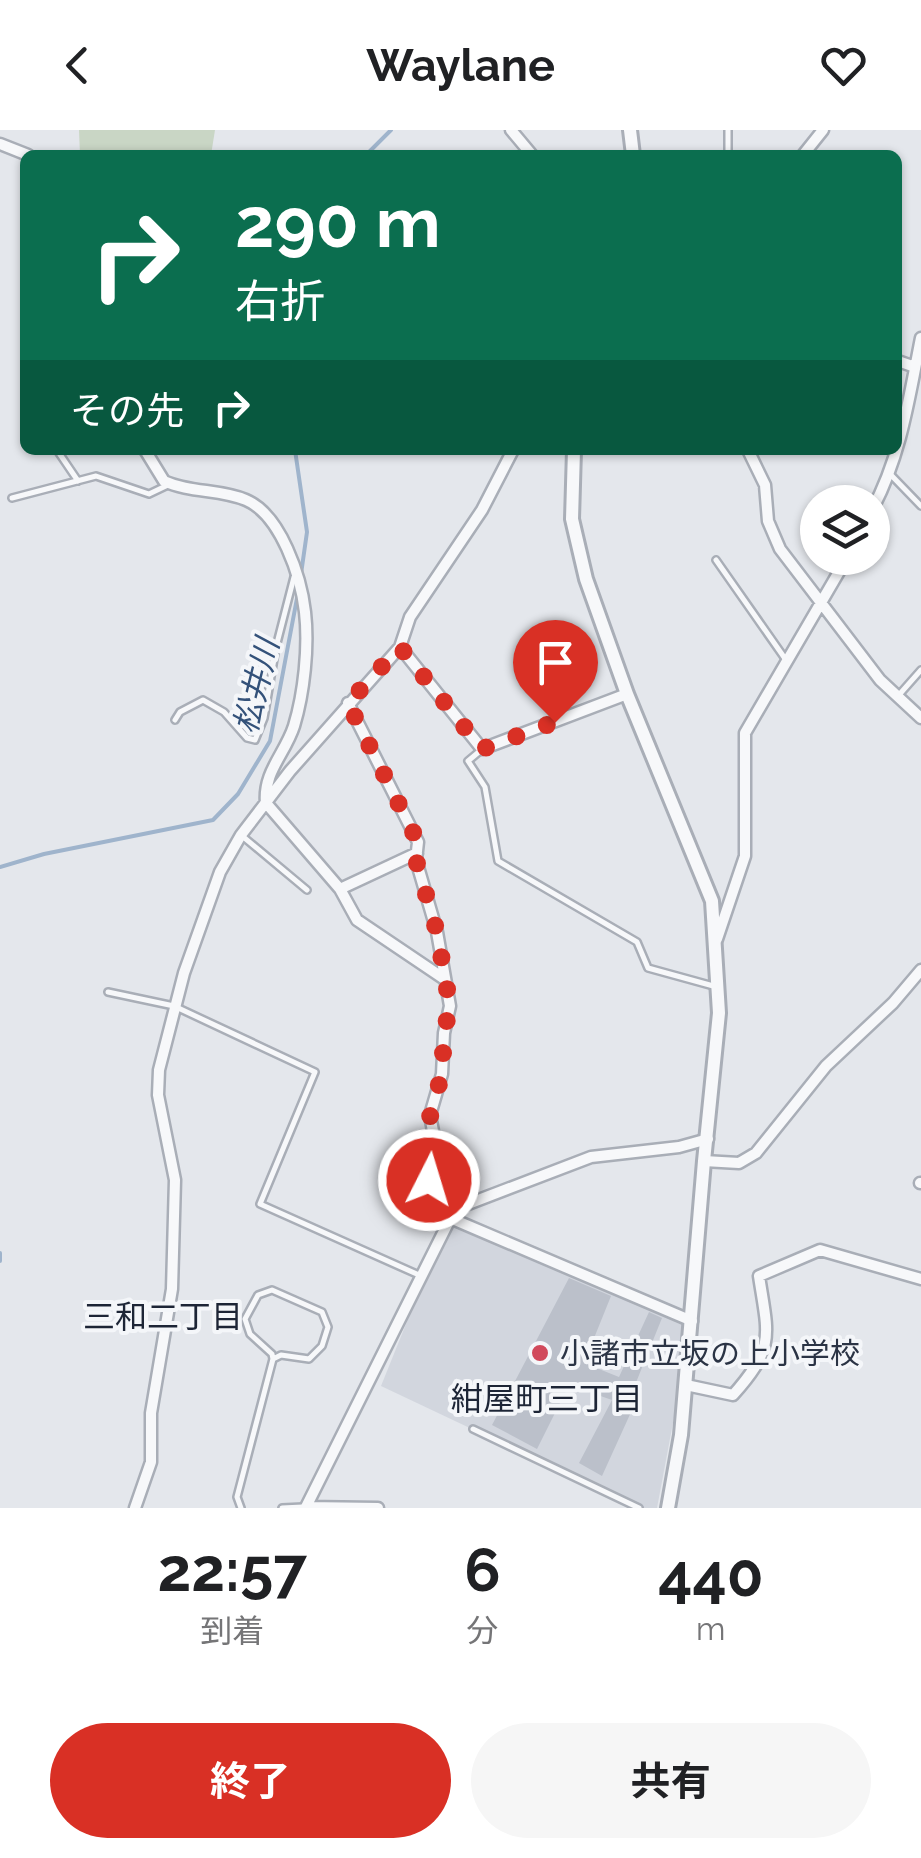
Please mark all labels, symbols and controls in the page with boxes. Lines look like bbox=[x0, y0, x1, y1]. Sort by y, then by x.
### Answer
icon: back bbox=[50, 38, 105, 93]
icon: heart bbox=[816, 38, 871, 93]
text: Waylane bbox=[366, 39, 555, 92]
text: 290 m bbox=[235, 181, 441, 263]
icon: right bbox=[70, 190, 200, 320]
text: 右折 bbox=[235, 275, 325, 328]
icon: right bbox=[204, 380, 259, 435]
text: その先 bbox=[70, 388, 184, 433]
map controls bbox=[800, 485, 890, 575]
button: layers bbox=[800, 485, 890, 575]
pin bbox=[513, 620, 598, 723]
water label: 松井川 bbox=[226, 632, 286, 737]
icon: arrive bbox=[528, 635, 583, 690]
position arrow bbox=[377, 1128, 481, 1232]
district label: 三和二丁目 bbox=[83, 1298, 243, 1335]
place label: 小諸市立坂の上小学校 bbox=[560, 1336, 860, 1371]
marker: 小諸市立坂の上小学校 bbox=[529, 1342, 551, 1364]
district label: 紺屋町三丁目 bbox=[451, 1380, 643, 1417]
text: 22:57 bbox=[157, 1535, 307, 1605]
text: 6 bbox=[464, 1535, 501, 1605]
text: 440 bbox=[658, 1540, 764, 1610]
text: m bbox=[696, 1610, 726, 1647]
text: 到着 bbox=[200, 1612, 264, 1649]
text: 分 bbox=[466, 1612, 499, 1649]
button: 終了 bbox=[50, 1723, 451, 1838]
button: 共有 bbox=[471, 1723, 871, 1838]

